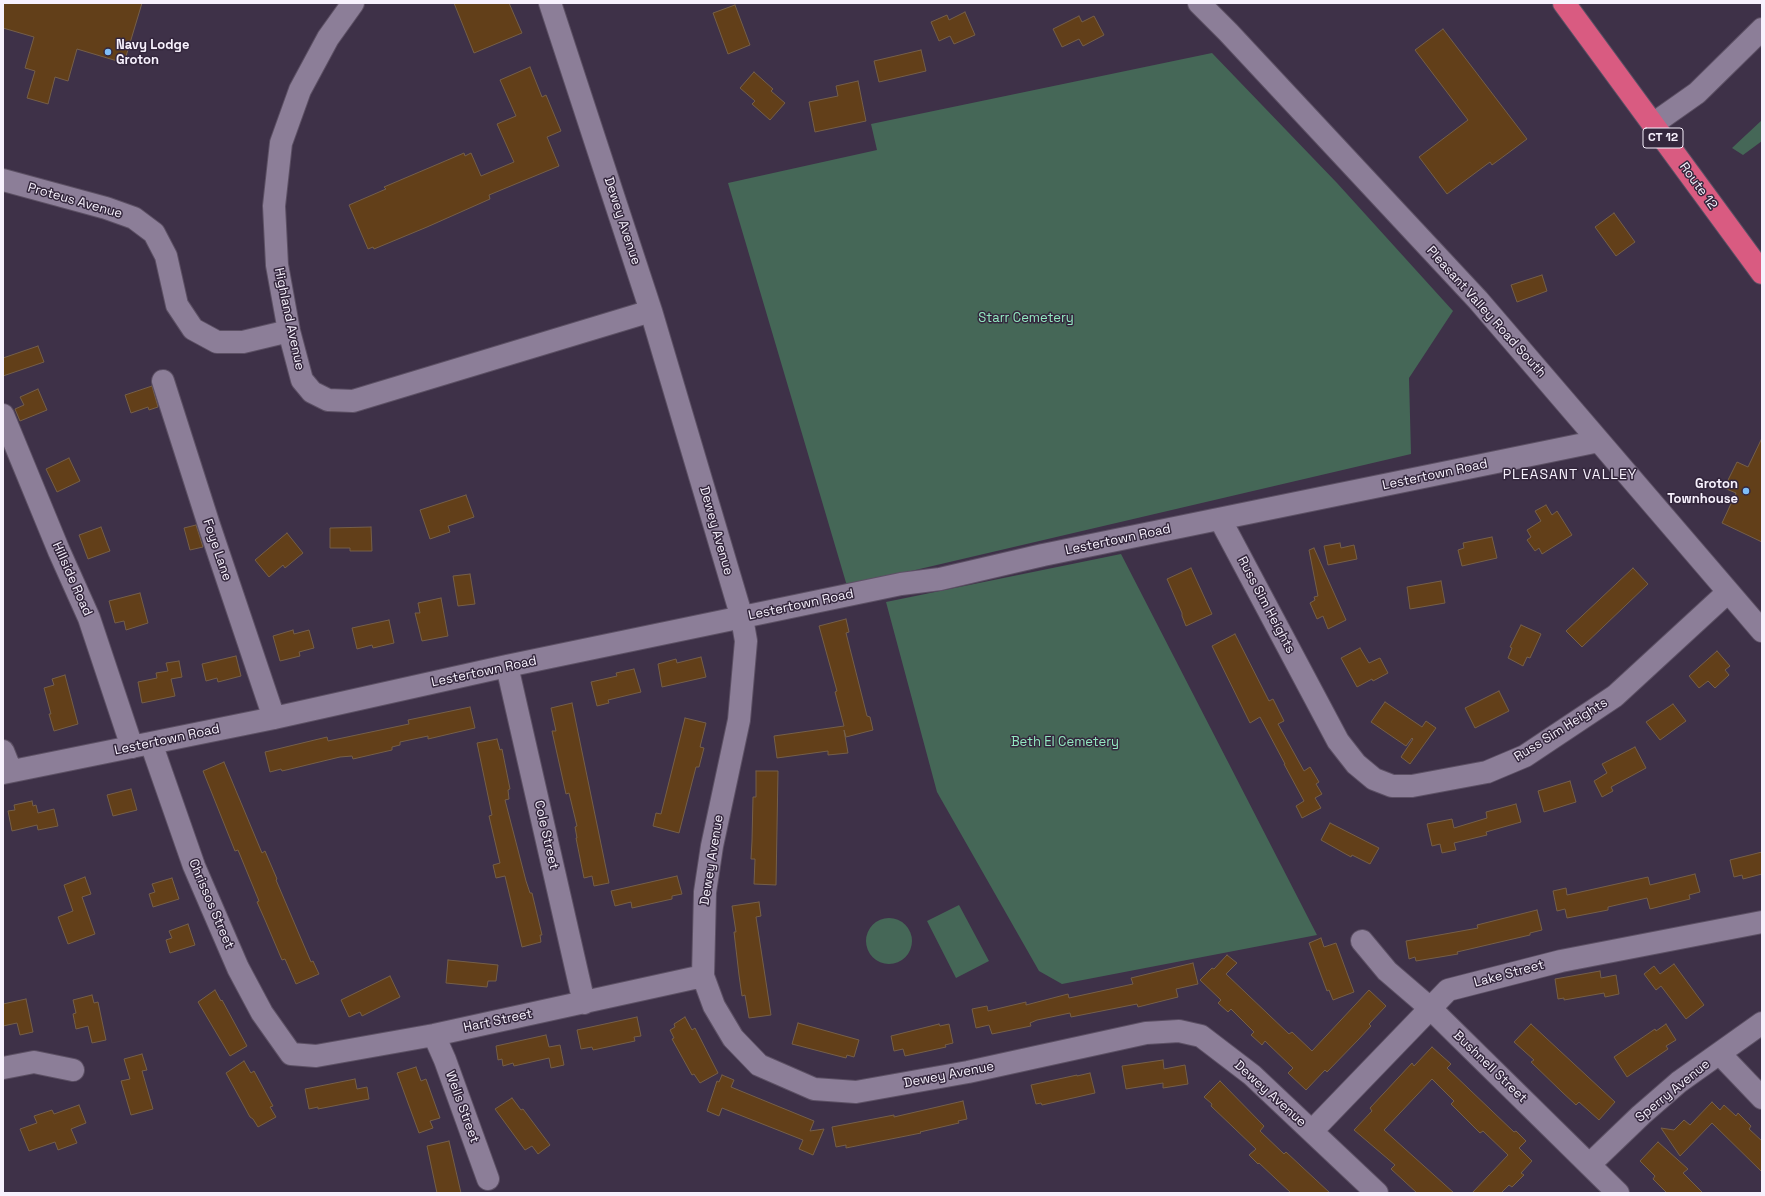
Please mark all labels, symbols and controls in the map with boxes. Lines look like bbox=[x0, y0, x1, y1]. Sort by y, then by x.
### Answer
place label: Navy Lodge Groton bbox=[116, 37, 189, 68]
marker: Navy Lodge Groton bbox=[103, 47, 113, 57]
road number: CT 12 bbox=[1643, 128, 1683, 148]
street label: Route 12 bbox=[1676, 159, 1720, 213]
street label: Dewey Avenue bbox=[600, 175, 644, 267]
street label: Proteus Avenue bbox=[26, 180, 124, 222]
street label: Pleasant Valley Road South bbox=[1423, 243, 1549, 381]
street label: Highland Avenue bbox=[271, 266, 307, 372]
park label: Starr Cemetery bbox=[978, 310, 1074, 326]
street label: Lestertown Road bbox=[1381, 456, 1489, 494]
district label: PLEASANT VALLEY bbox=[1503, 467, 1637, 483]
place label: Groton Townhouse bbox=[1667, 476, 1738, 507]
street label: Dewey Avenue bbox=[696, 485, 736, 577]
marker: Groton Townhouse bbox=[1741, 486, 1751, 496]
street label: Foye Lane bbox=[199, 517, 235, 583]
street label: Lestertown Road bbox=[1064, 521, 1172, 559]
street label: Hillside Road bbox=[49, 540, 95, 618]
street label: Russ Sim Heights bbox=[1234, 554, 1298, 656]
street label: Lestertown Road bbox=[747, 586, 855, 624]
street label: Lestertown Road bbox=[430, 653, 538, 691]
street label: Russ Sim Heights bbox=[1511, 695, 1611, 765]
street label: Lestertown Road bbox=[113, 721, 221, 759]
park label: Beth El Cemetery bbox=[1011, 734, 1119, 750]
street label: Cole Street bbox=[530, 799, 562, 871]
street label: Dewey Avenue bbox=[697, 814, 727, 906]
street label: Chrissos Street bbox=[185, 857, 237, 951]
street label: Lake Street bbox=[1472, 957, 1546, 991]
street label: Hart Street bbox=[462, 1006, 534, 1036]
street label: Bushnell Street bbox=[1450, 1028, 1530, 1106]
street label: Sperry Avenue bbox=[1633, 1056, 1713, 1126]
street label: Dewey Avenue bbox=[1231, 1058, 1309, 1130]
street label: Dewey Avenue bbox=[903, 1059, 995, 1091]
street label: Wells Street bbox=[442, 1069, 482, 1145]

